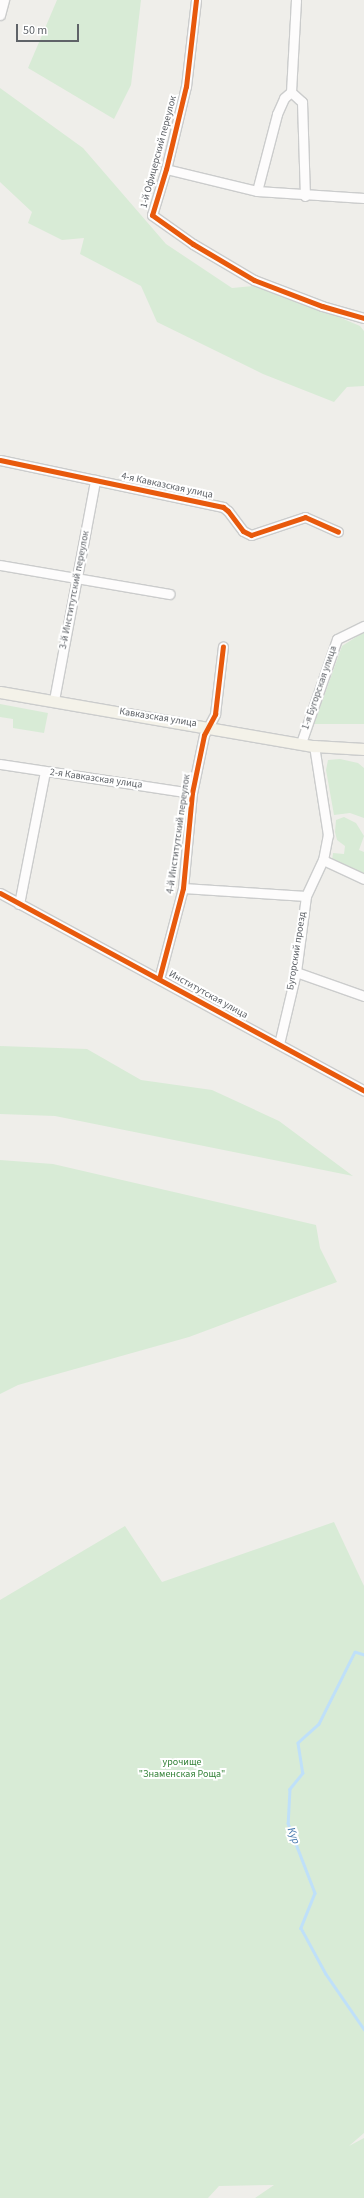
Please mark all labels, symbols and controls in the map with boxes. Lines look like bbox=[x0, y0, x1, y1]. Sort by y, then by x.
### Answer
scale bar bbox=[18, 16, 81, 42]
text: 50 m bbox=[23, 22, 47, 39]
street label: 1-й Офицерский переулок bbox=[138, 95, 180, 209]
street label: 4-я Кавказская улица bbox=[120, 470, 214, 502]
street label: 3-й Институтский переулок bbox=[58, 530, 92, 650]
street label: 1-я Бугорская улица bbox=[300, 644, 340, 732]
street label: Кавказская улица bbox=[118, 706, 198, 730]
street label: 2-я Кавказская улица bbox=[49, 767, 143, 791]
street label: 4-й Институтский переулок bbox=[165, 773, 193, 895]
street label: Бугорский проезд bbox=[285, 911, 309, 991]
street label: Институтская улица bbox=[166, 968, 250, 1022]
park label: урочище "Знаменская Роща" bbox=[139, 1756, 225, 1780]
water label: Кур bbox=[284, 1826, 302, 1846]

